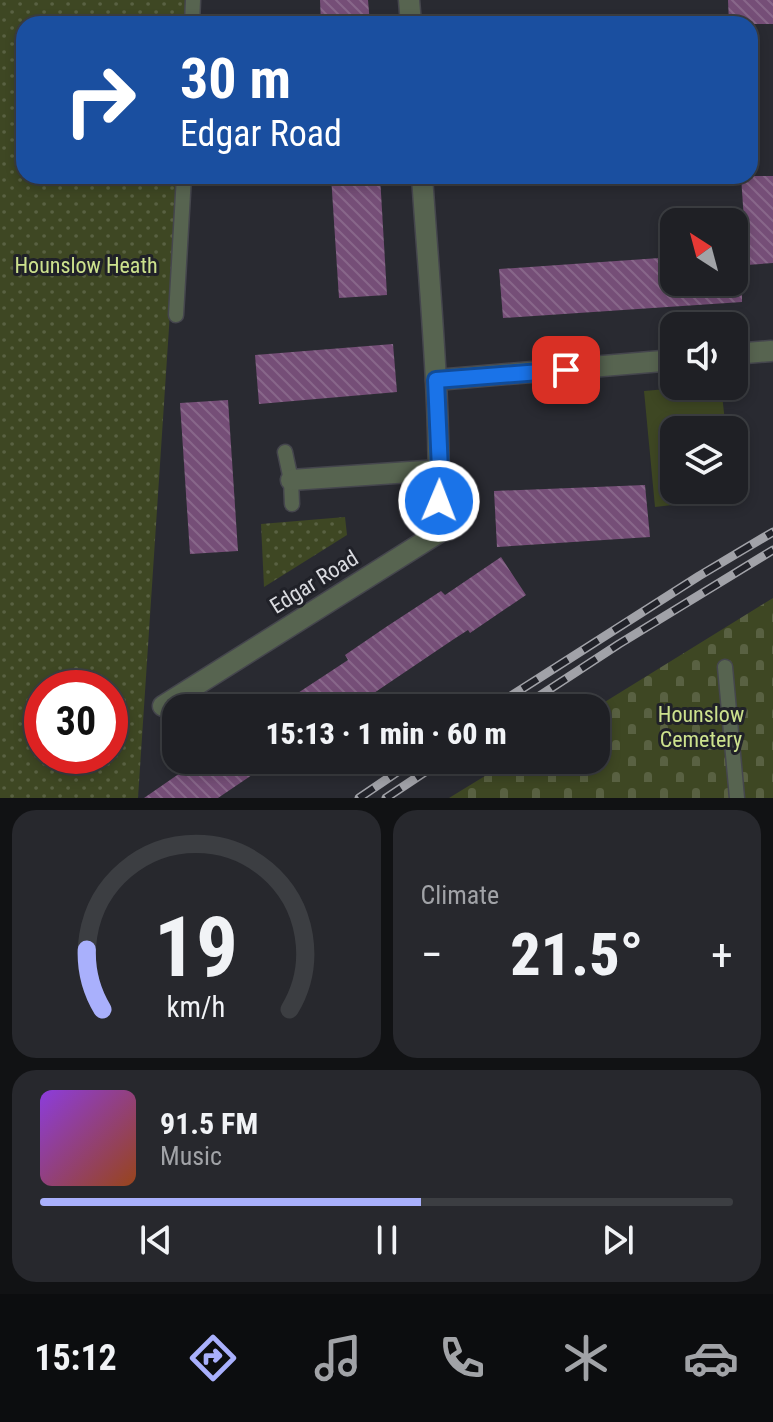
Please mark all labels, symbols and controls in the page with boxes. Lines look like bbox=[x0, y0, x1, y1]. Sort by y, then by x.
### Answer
text: 30 m bbox=[180, 46, 291, 112]
icon: right bbox=[48, 48, 152, 152]
text: Edgar Road bbox=[180, 113, 342, 155]
north arrow bbox=[660, 208, 748, 296]
map controls bbox=[660, 208, 748, 504]
park label: Hounslow Heath bbox=[14, 253, 158, 278]
button: sound bbox=[660, 312, 748, 400]
pin bbox=[532, 336, 600, 404]
icon: arrive bbox=[544, 348, 588, 392]
button: layers bbox=[660, 416, 748, 504]
position arrow bbox=[397, 459, 481, 543]
street label: Edgar Road bbox=[265, 545, 363, 619]
speed limit sign: 30 bbox=[24, 670, 128, 774]
park label: Hounslow Cemetery bbox=[658, 702, 744, 752]
text: 15:13 · 1 min · 60 m bbox=[265, 716, 507, 751]
text: Climate bbox=[421, 880, 499, 910]
text: 19 bbox=[154, 899, 238, 996]
text: 21.5° bbox=[510, 919, 643, 990]
text: − bbox=[421, 929, 443, 981]
text: + bbox=[711, 929, 733, 981]
text: km/h bbox=[167, 990, 226, 1024]
text: 91.5 FM bbox=[160, 1106, 258, 1141]
text: Music bbox=[160, 1141, 222, 1171]
icon: previous bbox=[134, 1218, 178, 1262]
icon: pause bbox=[365, 1218, 409, 1262]
icon: next bbox=[596, 1218, 640, 1262]
icon: directions bbox=[185, 1330, 241, 1386]
icon: music bbox=[310, 1330, 366, 1386]
icon: phone bbox=[434, 1330, 490, 1386]
icon: climate bbox=[558, 1330, 614, 1386]
icon: car bbox=[683, 1330, 739, 1386]
text: 15:12 bbox=[34, 1337, 117, 1379]

